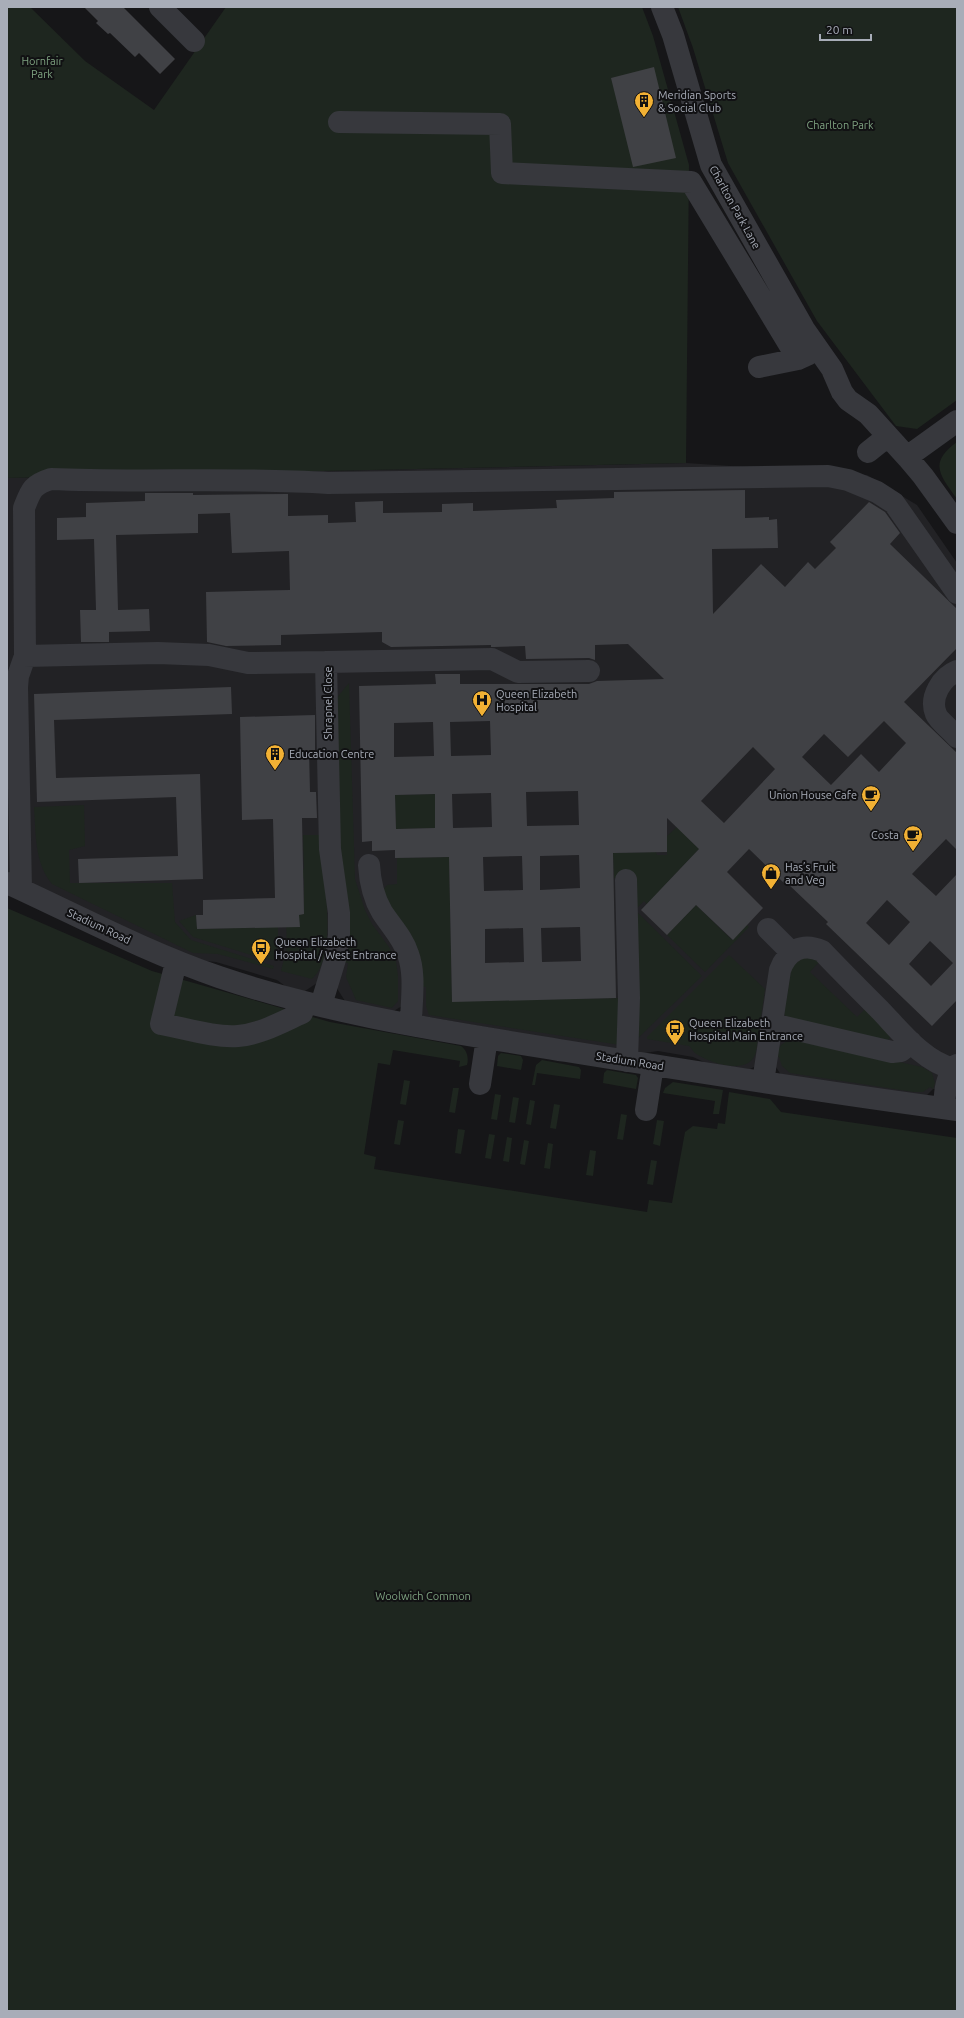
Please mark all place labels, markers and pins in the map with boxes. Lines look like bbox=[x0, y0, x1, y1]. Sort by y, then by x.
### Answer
place label: Meridian Sports & Social Club bbox=[658, 89, 736, 114]
building icon: Meridian Sports & Social Club bbox=[633, 90, 655, 118]
place label: Queen Elizabeth Hospital bbox=[496, 688, 577, 713]
hospital icon: Queen Elizabeth Hospital bbox=[471, 689, 493, 717]
building icon: Education Centre bbox=[264, 743, 286, 771]
place label: Education Centre bbox=[289, 748, 374, 760]
cafe icon: Union House Cafe bbox=[860, 784, 882, 812]
place label: Union House Cafe bbox=[769, 789, 857, 801]
cafe icon: Costa bbox=[902, 824, 924, 852]
place label: Costa bbox=[871, 829, 899, 841]
place label: Has’s Fruit and Veg bbox=[785, 861, 837, 886]
shop icon: Has’s Fruit and Veg bbox=[760, 862, 782, 890]
place label: Queen Elizabeth Hospital / West Entrance bbox=[275, 936, 397, 961]
bus stop icon: Queen Elizabeth Hospital / West Entrance bbox=[250, 937, 272, 965]
place label: Queen Elizabeth Hospital Main Entrance bbox=[689, 1017, 803, 1042]
bus stop icon: Queen Elizabeth Hospital Main Entrance bbox=[664, 1018, 686, 1046]

